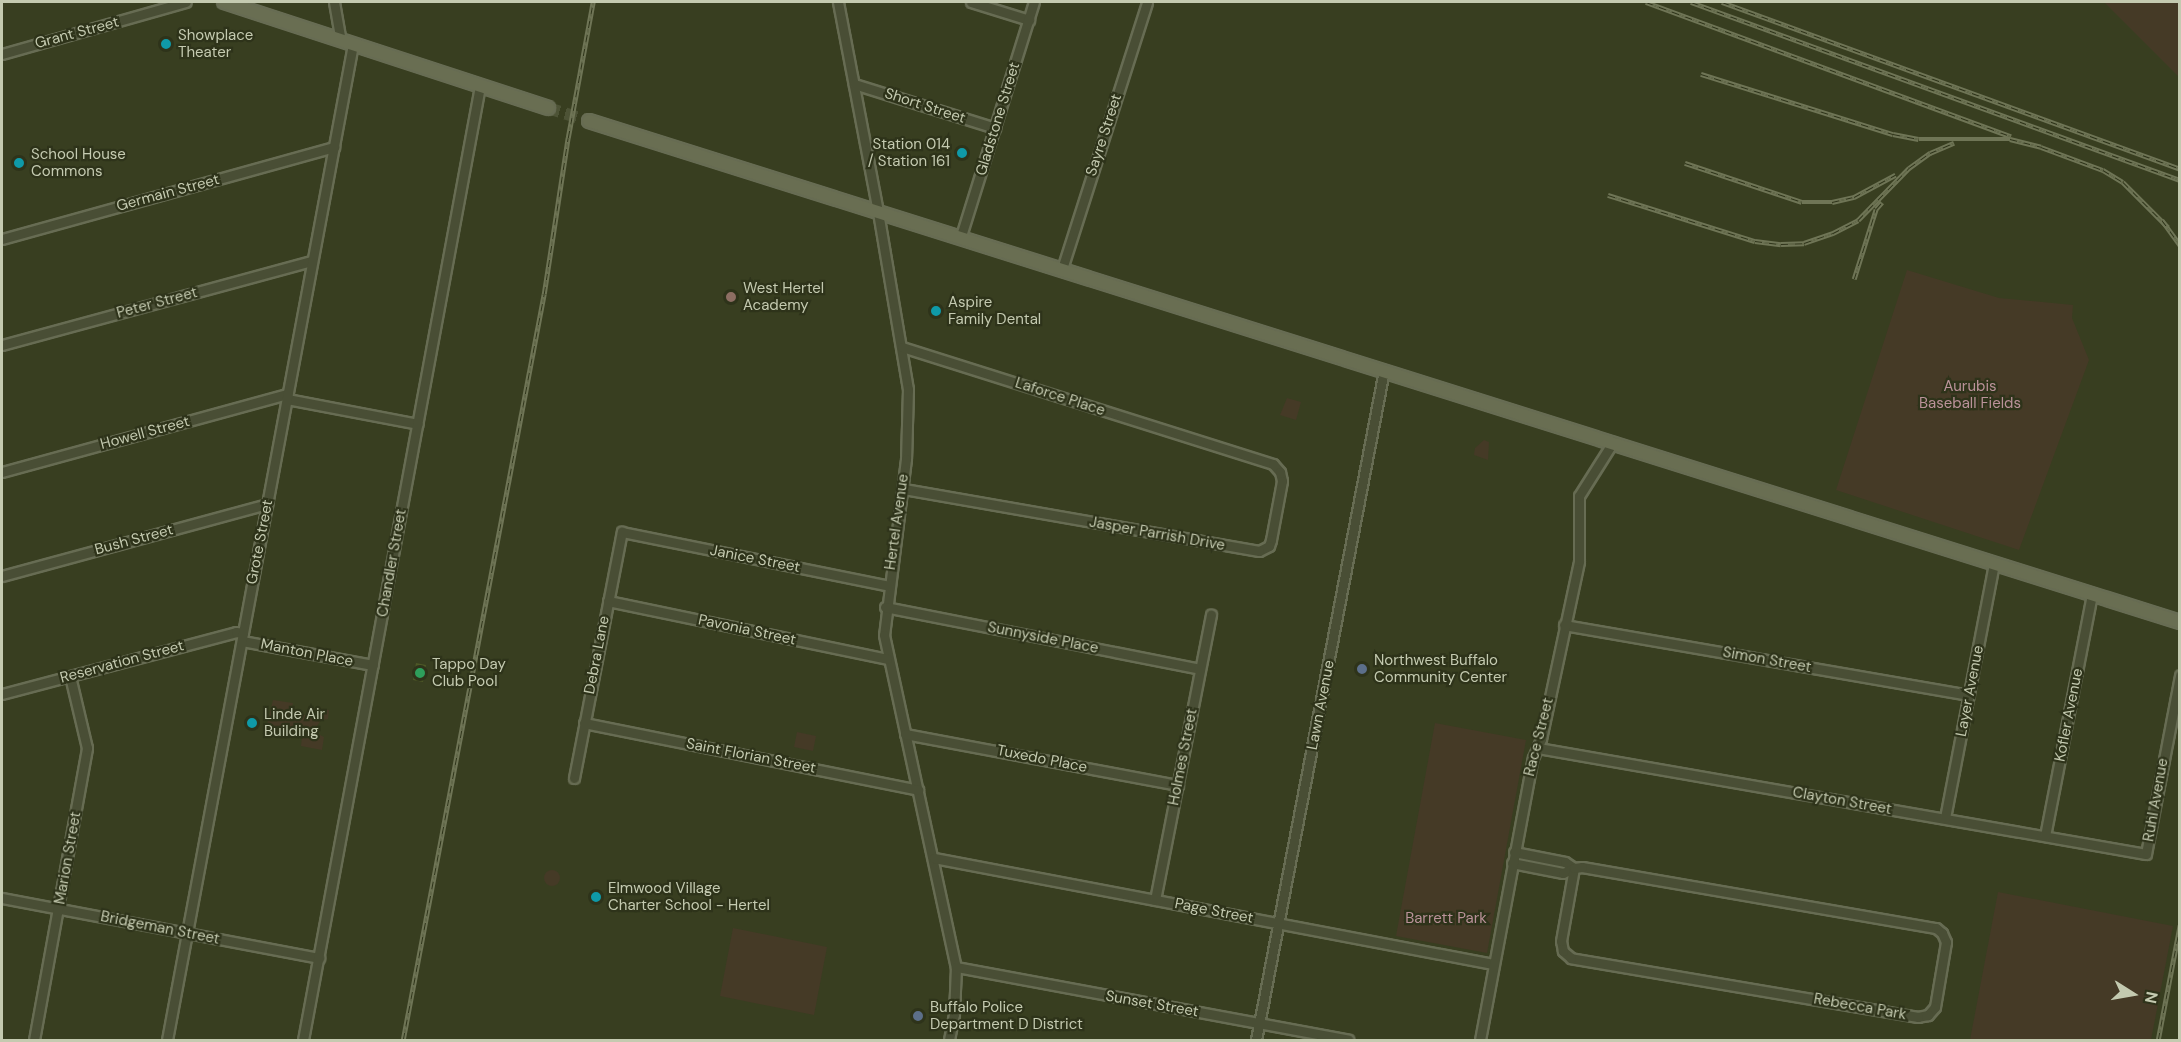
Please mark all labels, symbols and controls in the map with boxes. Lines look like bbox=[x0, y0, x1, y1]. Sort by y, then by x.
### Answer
street label: Grant Street bbox=[33, 13, 121, 53]
place label: Showplace Theater bbox=[178, 26, 253, 61]
marker: Showplace Theater bbox=[159, 37, 173, 51]
street label: Gladstone Street bbox=[972, 60, 1024, 178]
street label: Short Street bbox=[882, 84, 968, 128]
street label: Sayre Street bbox=[1082, 92, 1126, 178]
place label: Station 014 / Station 161 bbox=[868, 135, 950, 170]
place label: School House Commons bbox=[31, 145, 126, 180]
marker: Station 014 / Station 161 bbox=[955, 146, 969, 160]
marker: School House Commons bbox=[12, 156, 26, 170]
street label: Germain Street bbox=[115, 171, 221, 215]
place label: West Hertel Academy bbox=[743, 279, 824, 314]
street label: Peter Street bbox=[115, 284, 199, 322]
marker: West Hertel Academy bbox=[724, 290, 738, 304]
place label: Aspire Family Dental bbox=[948, 293, 1041, 328]
marker: Aspire Family Dental bbox=[929, 304, 943, 318]
street label: Laforce Place bbox=[1013, 374, 1107, 420]
park label: Aurubis Baseball Fields bbox=[1919, 377, 2021, 412]
street label: Howell Street bbox=[98, 412, 192, 454]
street label: Hertel Avenue bbox=[881, 473, 913, 571]
street label: Grote Street bbox=[243, 498, 277, 586]
street label: Chandler Street bbox=[374, 508, 410, 618]
street label: Jasper Parrish Drive bbox=[1088, 513, 1226, 555]
street label: Bush Street bbox=[93, 521, 175, 559]
street label: Janice Street bbox=[708, 541, 802, 577]
street label: Pavonia Street bbox=[696, 611, 798, 649]
street label: Debra Lane bbox=[581, 614, 613, 696]
street label: Sunnyside Place bbox=[986, 618, 1100, 658]
street label: Manton Place bbox=[259, 635, 355, 671]
street label: Reservation Street bbox=[58, 637, 186, 687]
street label: Simon Street bbox=[1721, 643, 1813, 677]
street label: Layer Avenue bbox=[1952, 644, 1988, 738]
place label: Northwest Buffalo Community Center bbox=[1374, 651, 1507, 686]
place label: Tappo Day Club Pool bbox=[432, 655, 506, 690]
street label: Lawn Avenue bbox=[1303, 659, 1339, 751]
marker: Northwest Buffalo Community Center bbox=[1355, 662, 1369, 676]
marker: Tappo Day Club Pool bbox=[413, 666, 427, 680]
street label: Kofler Avenue bbox=[2051, 667, 2087, 763]
street label: Race Street bbox=[1521, 696, 1557, 778]
place label: Linde Air Building bbox=[264, 705, 325, 740]
street label: Holmes Street bbox=[1165, 707, 1201, 807]
marker: Linde Air Building bbox=[245, 716, 259, 730]
street label: Saint Florian Street bbox=[685, 735, 817, 777]
street label: Tuxedo Place bbox=[995, 741, 1089, 777]
street label: Ruhl Avenue bbox=[2140, 757, 2172, 843]
street label: Clayton Street bbox=[1791, 783, 1893, 819]
street label: Marion Street bbox=[51, 810, 85, 906]
place label: Elmwood Village Charter School - Hertel bbox=[608, 879, 770, 914]
marker: Elmwood Village Charter School - Hertel bbox=[589, 890, 603, 904]
street label: Page Street bbox=[1173, 895, 1255, 927]
street label: Bridgeman Street bbox=[99, 908, 221, 948]
park label: Barrett Park bbox=[1405, 910, 1487, 928]
north arrow bbox=[2103, 964, 2163, 1024]
street label: Sunset Street bbox=[1104, 987, 1200, 1021]
street label: Rebecca Park bbox=[1812, 990, 1908, 1024]
text: N bbox=[2140, 990, 2163, 1005]
place label: Buffalo Police Department D District bbox=[930, 998, 1083, 1033]
marker: Buffalo Police Department D District bbox=[911, 1009, 925, 1023]

